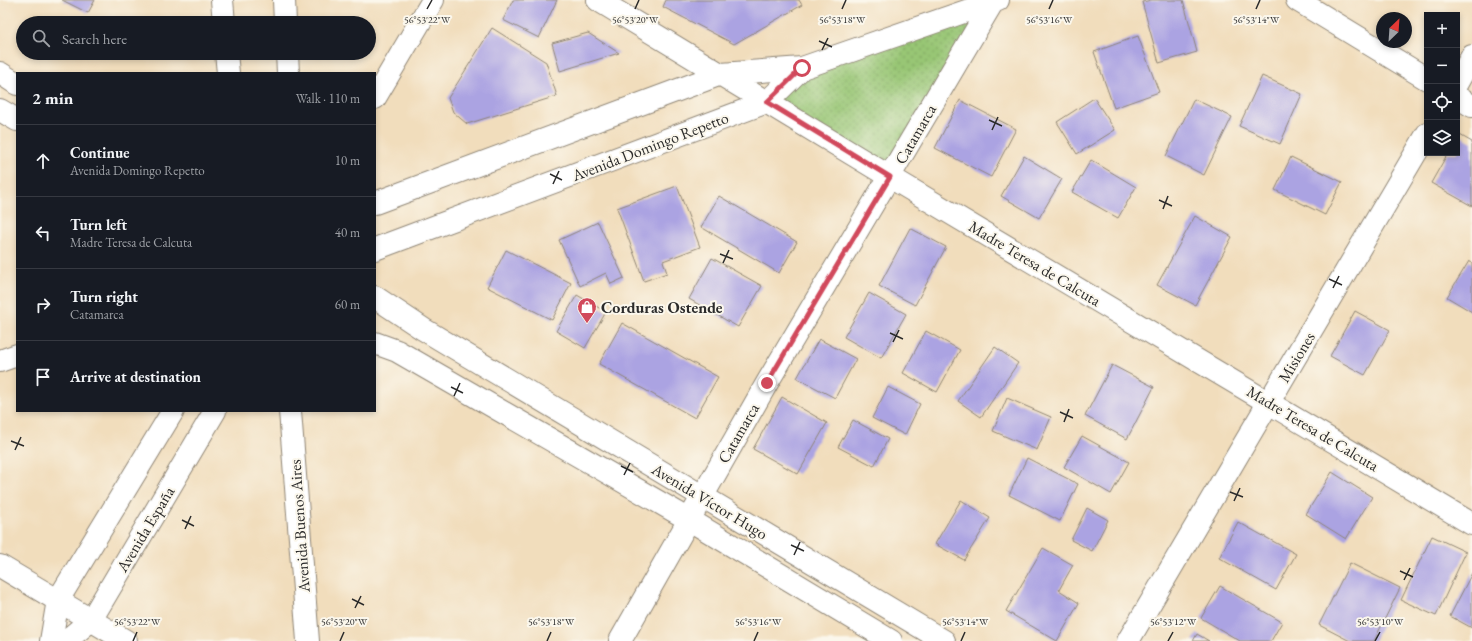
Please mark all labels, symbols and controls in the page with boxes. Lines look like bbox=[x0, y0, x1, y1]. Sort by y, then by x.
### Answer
north arrow bbox=[1376, 12, 1412, 48]
map controls bbox=[1424, 12, 1460, 156]
button: + bbox=[1424, 12, 1460, 48]
text: 56°53'22"W bbox=[404, 13, 451, 26]
text: 56°53'20"W bbox=[612, 13, 659, 26]
text: 56°53'18"W bbox=[819, 13, 866, 26]
text: 56°53'16"W bbox=[1026, 13, 1073, 26]
text: 56°53'14"W bbox=[1233, 13, 1280, 26]
search box bbox=[16, 16, 376, 60]
icon: search bbox=[30, 27, 52, 49]
text: Search here bbox=[62, 29, 127, 48]
button: − bbox=[1424, 48, 1460, 84]
route start bbox=[793, 59, 811, 77]
button: locate bbox=[1424, 84, 1460, 120]
text: 2 min bbox=[32, 87, 73, 109]
text: Walk · 110 m bbox=[296, 90, 360, 107]
street label: Catamarca bbox=[890, 100, 941, 168]
street label: Avenida Domingo Repetto bbox=[568, 107, 731, 186]
button: layers bbox=[1424, 120, 1460, 156]
text: Continue bbox=[70, 143, 130, 162]
icon: ahead bbox=[32, 150, 54, 172]
text: 10 m bbox=[335, 152, 360, 169]
text: Avenida Domingo Repetto bbox=[70, 162, 205, 179]
text: Turn left bbox=[70, 215, 127, 234]
street label: Madre Teresa de Calcuta bbox=[965, 216, 1105, 311]
icon: left bbox=[32, 222, 54, 244]
text: 40 m bbox=[335, 224, 360, 241]
text: Madre Teresa de Calcuta bbox=[70, 234, 192, 251]
text: Turn right bbox=[70, 287, 138, 306]
icon: right bbox=[32, 294, 54, 316]
text: 60 m bbox=[335, 296, 360, 313]
shop icon: Corduras Ostende bbox=[576, 296, 598, 324]
place label: Corduras Ostende bbox=[601, 297, 723, 318]
text: Catamarca bbox=[70, 306, 124, 323]
street label: Misiones bbox=[1273, 328, 1320, 386]
icon: arrive bbox=[32, 366, 54, 388]
text: Arrive at destination bbox=[70, 367, 201, 386]
route end bbox=[758, 374, 776, 392]
street label: Madre Teresa de Calcuta bbox=[1243, 381, 1383, 476]
street label: Catamarca bbox=[713, 399, 764, 467]
street label: Avenida Víctor Hugo bbox=[647, 458, 772, 544]
street label: Avenida Buenos Aires bbox=[284, 459, 315, 594]
street label: Avenida España bbox=[111, 482, 180, 577]
text: 56°53'22"W bbox=[114, 615, 161, 628]
text: 56°53'20"W bbox=[321, 615, 368, 628]
text: 56°53'18"W bbox=[528, 615, 575, 628]
text: 56°53'16"W bbox=[735, 615, 782, 628]
text: 56°53'14"W bbox=[942, 615, 989, 628]
text: 56°53'12"W bbox=[1150, 615, 1197, 628]
text: 56°53'10"W bbox=[1357, 615, 1404, 628]

